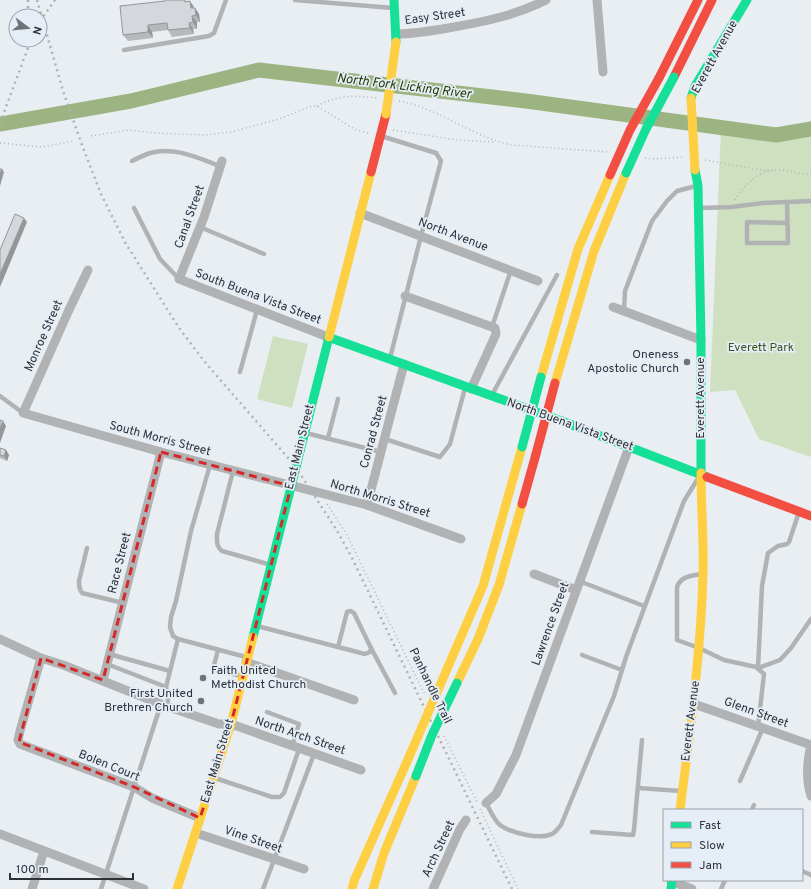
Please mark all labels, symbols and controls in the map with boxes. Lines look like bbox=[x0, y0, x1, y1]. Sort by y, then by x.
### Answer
street label: Easy Street bbox=[404, 5, 466, 29]
north arrow bbox=[8, 8, 48, 48]
street label: Everett Avenue bbox=[688, 18, 742, 96]
text: N bbox=[29, 25, 44, 36]
water label: North Fork Licking River bbox=[336, 71, 473, 103]
street label: Canal Street bbox=[171, 183, 209, 251]
street label: North Avenue bbox=[416, 214, 490, 256]
street label: South Buena Vista Street bbox=[193, 266, 323, 328]
street label: Monroe Street bbox=[21, 298, 67, 374]
park label: Everett Park bbox=[728, 340, 794, 356]
place label: Oneness Apostolic Church bbox=[587, 347, 679, 377]
marker: Oneness Apostolic Church bbox=[682, 357, 692, 367]
street label: Everett Avenue bbox=[693, 357, 709, 439]
street label: Conrad Street bbox=[357, 394, 391, 470]
street label: North Buena Vista Street bbox=[505, 395, 635, 455]
street label: East Main Street bbox=[282, 403, 318, 491]
street label: South Morris Street bbox=[108, 418, 212, 460]
street label: North Morris Street bbox=[328, 476, 432, 522]
street label: Race Street bbox=[105, 531, 135, 595]
street label: Lawrence Street bbox=[528, 580, 574, 668]
street label: Panhandle Trail bbox=[405, 645, 455, 727]
place label: Faith United Methodist Church bbox=[211, 663, 306, 693]
marker: Faith United Methodist Church bbox=[198, 673, 208, 683]
street label: Everett Avenue bbox=[678, 680, 704, 762]
place label: First United Brethren Church bbox=[104, 686, 193, 716]
street label: Glenn Street bbox=[722, 694, 790, 732]
marker: First United Brethren Church bbox=[196, 696, 206, 706]
street label: North Arch Street bbox=[253, 713, 347, 759]
street label: East Main Street bbox=[198, 717, 238, 805]
street label: Bolen Court bbox=[76, 746, 142, 786]
legend bbox=[663, 809, 803, 881]
street label: Arch Street bbox=[419, 818, 459, 880]
text: Fast bbox=[699, 818, 721, 834]
street label: Vine Street bbox=[222, 823, 284, 857]
text: Slow bbox=[699, 838, 725, 854]
scale bar bbox=[10, 855, 133, 881]
text: Jam bbox=[699, 858, 722, 874]
text: 100 m bbox=[16, 862, 49, 878]

